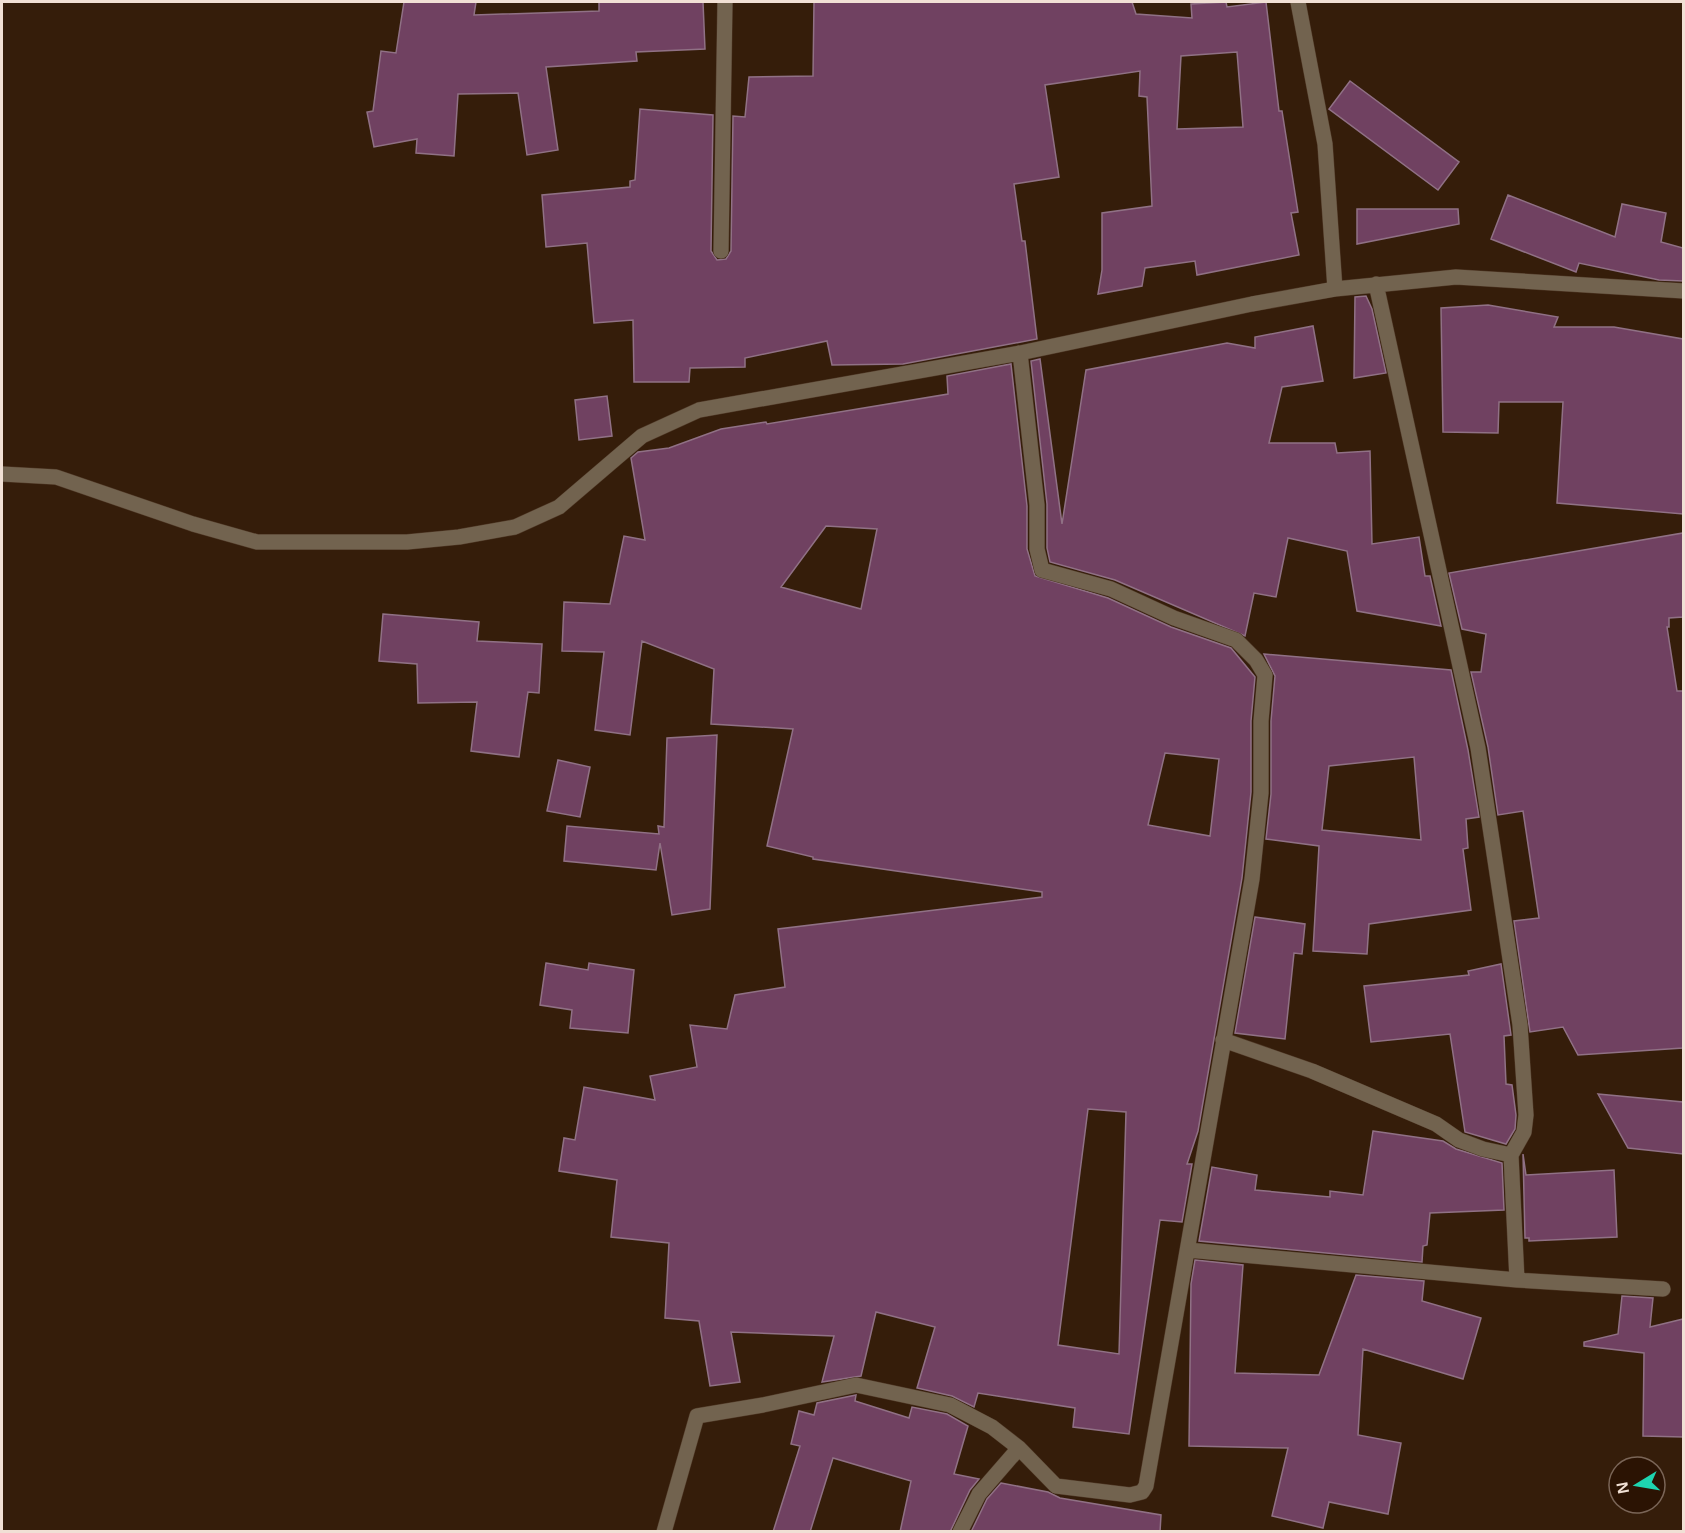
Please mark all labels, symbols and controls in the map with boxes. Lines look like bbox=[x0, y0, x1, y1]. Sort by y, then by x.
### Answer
north arrow bbox=[1607, 1455, 1667, 1515]
text: N bbox=[1613, 1480, 1632, 1495]

